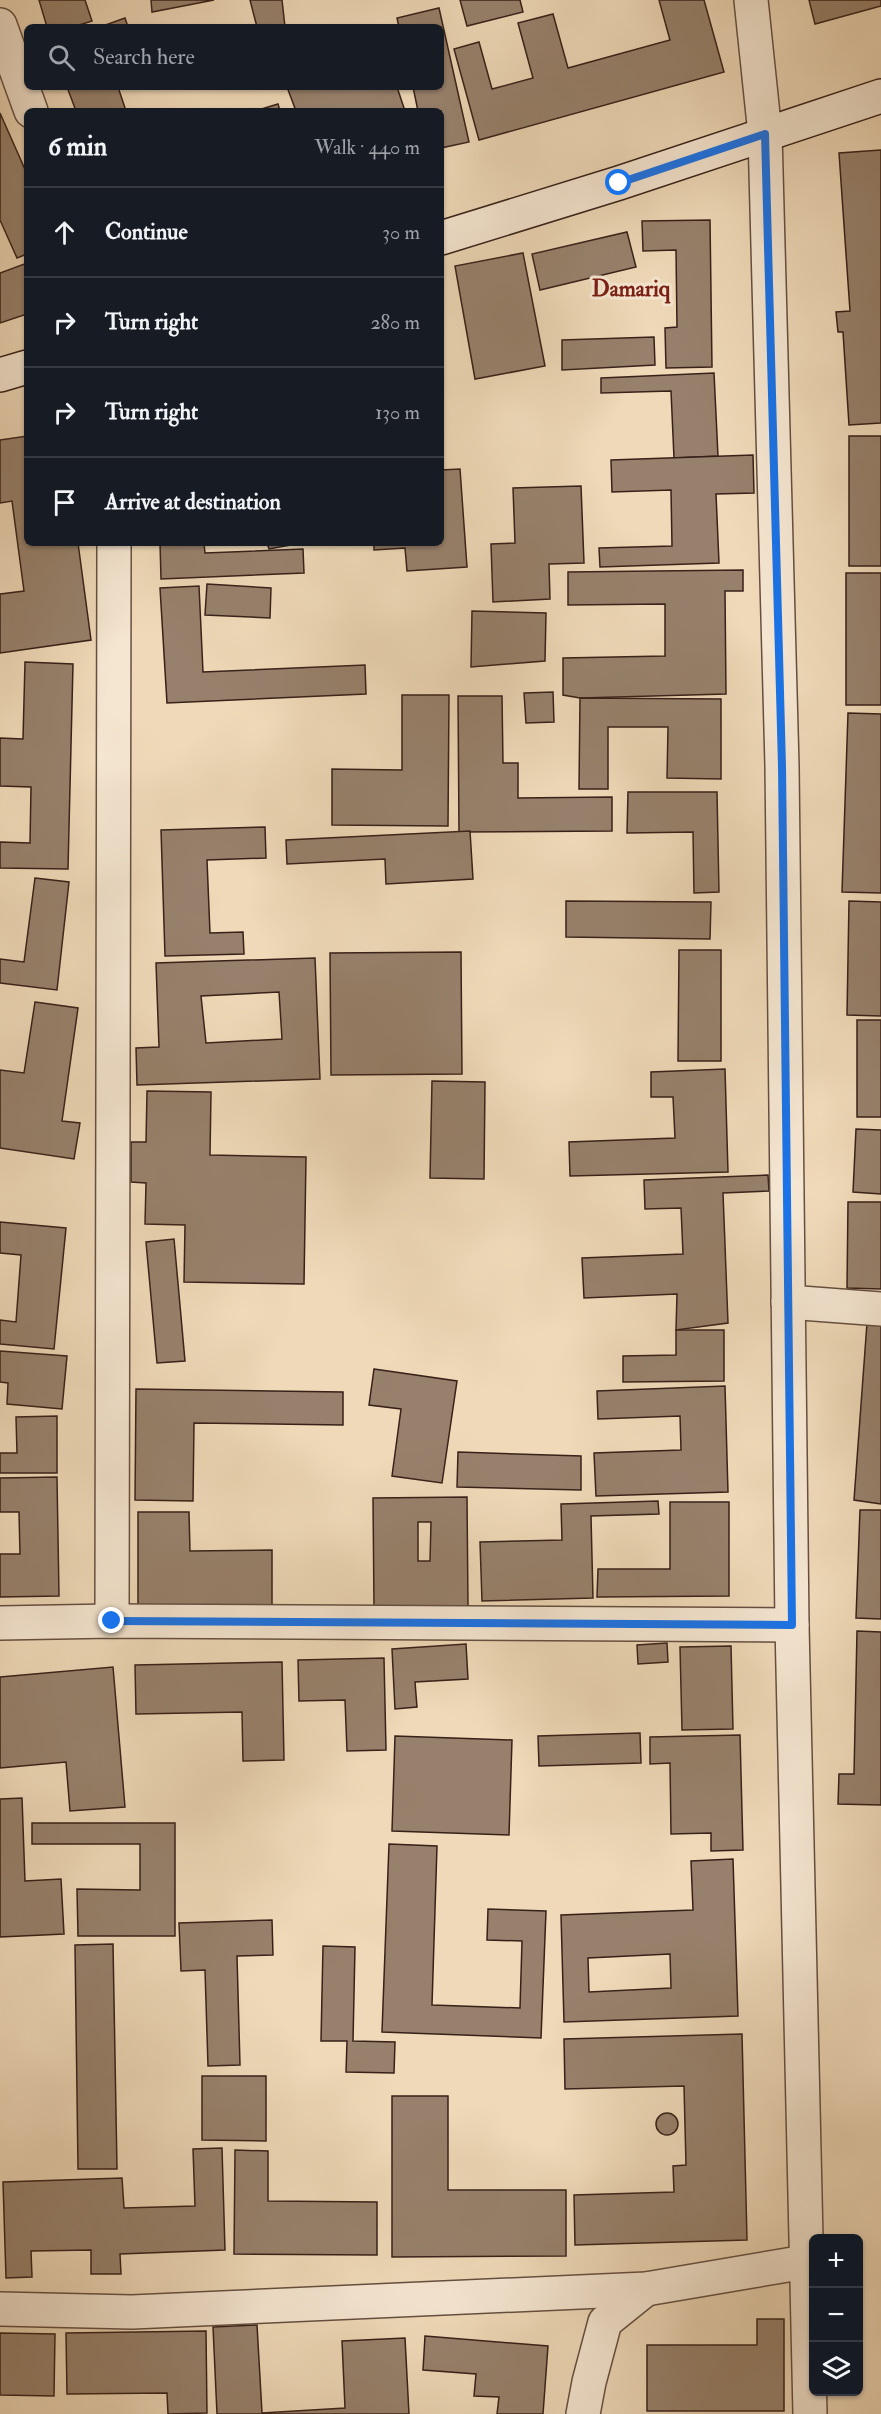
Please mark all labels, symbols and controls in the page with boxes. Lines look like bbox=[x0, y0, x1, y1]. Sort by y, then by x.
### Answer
search box bbox=[24, 24, 444, 90]
icon: search bbox=[45, 41, 78, 74]
text: Search here bbox=[93, 43, 195, 71]
text: 6 min bbox=[48, 131, 107, 163]
text: Walk · 440 m bbox=[315, 135, 420, 160]
route start bbox=[605, 169, 631, 195]
icon: ahead bbox=[48, 216, 81, 249]
text: Continue bbox=[105, 218, 188, 246]
text: 30 m bbox=[382, 220, 420, 245]
district label: Damariq bbox=[592, 275, 671, 304]
icon: right bbox=[48, 306, 81, 339]
text: Turn right bbox=[105, 308, 198, 336]
text: 280 m bbox=[370, 310, 420, 335]
icon: right bbox=[48, 396, 81, 429]
text: Turn right bbox=[105, 398, 198, 426]
text: 130 m bbox=[375, 400, 420, 425]
icon: arrive bbox=[48, 486, 81, 519]
text: Arrive at destination bbox=[105, 488, 281, 516]
route end bbox=[98, 1607, 124, 1633]
map controls bbox=[809, 2234, 863, 2396]
button: + bbox=[809, 2234, 863, 2288]
button: − bbox=[809, 2288, 863, 2342]
button: layers bbox=[809, 2342, 863, 2396]

